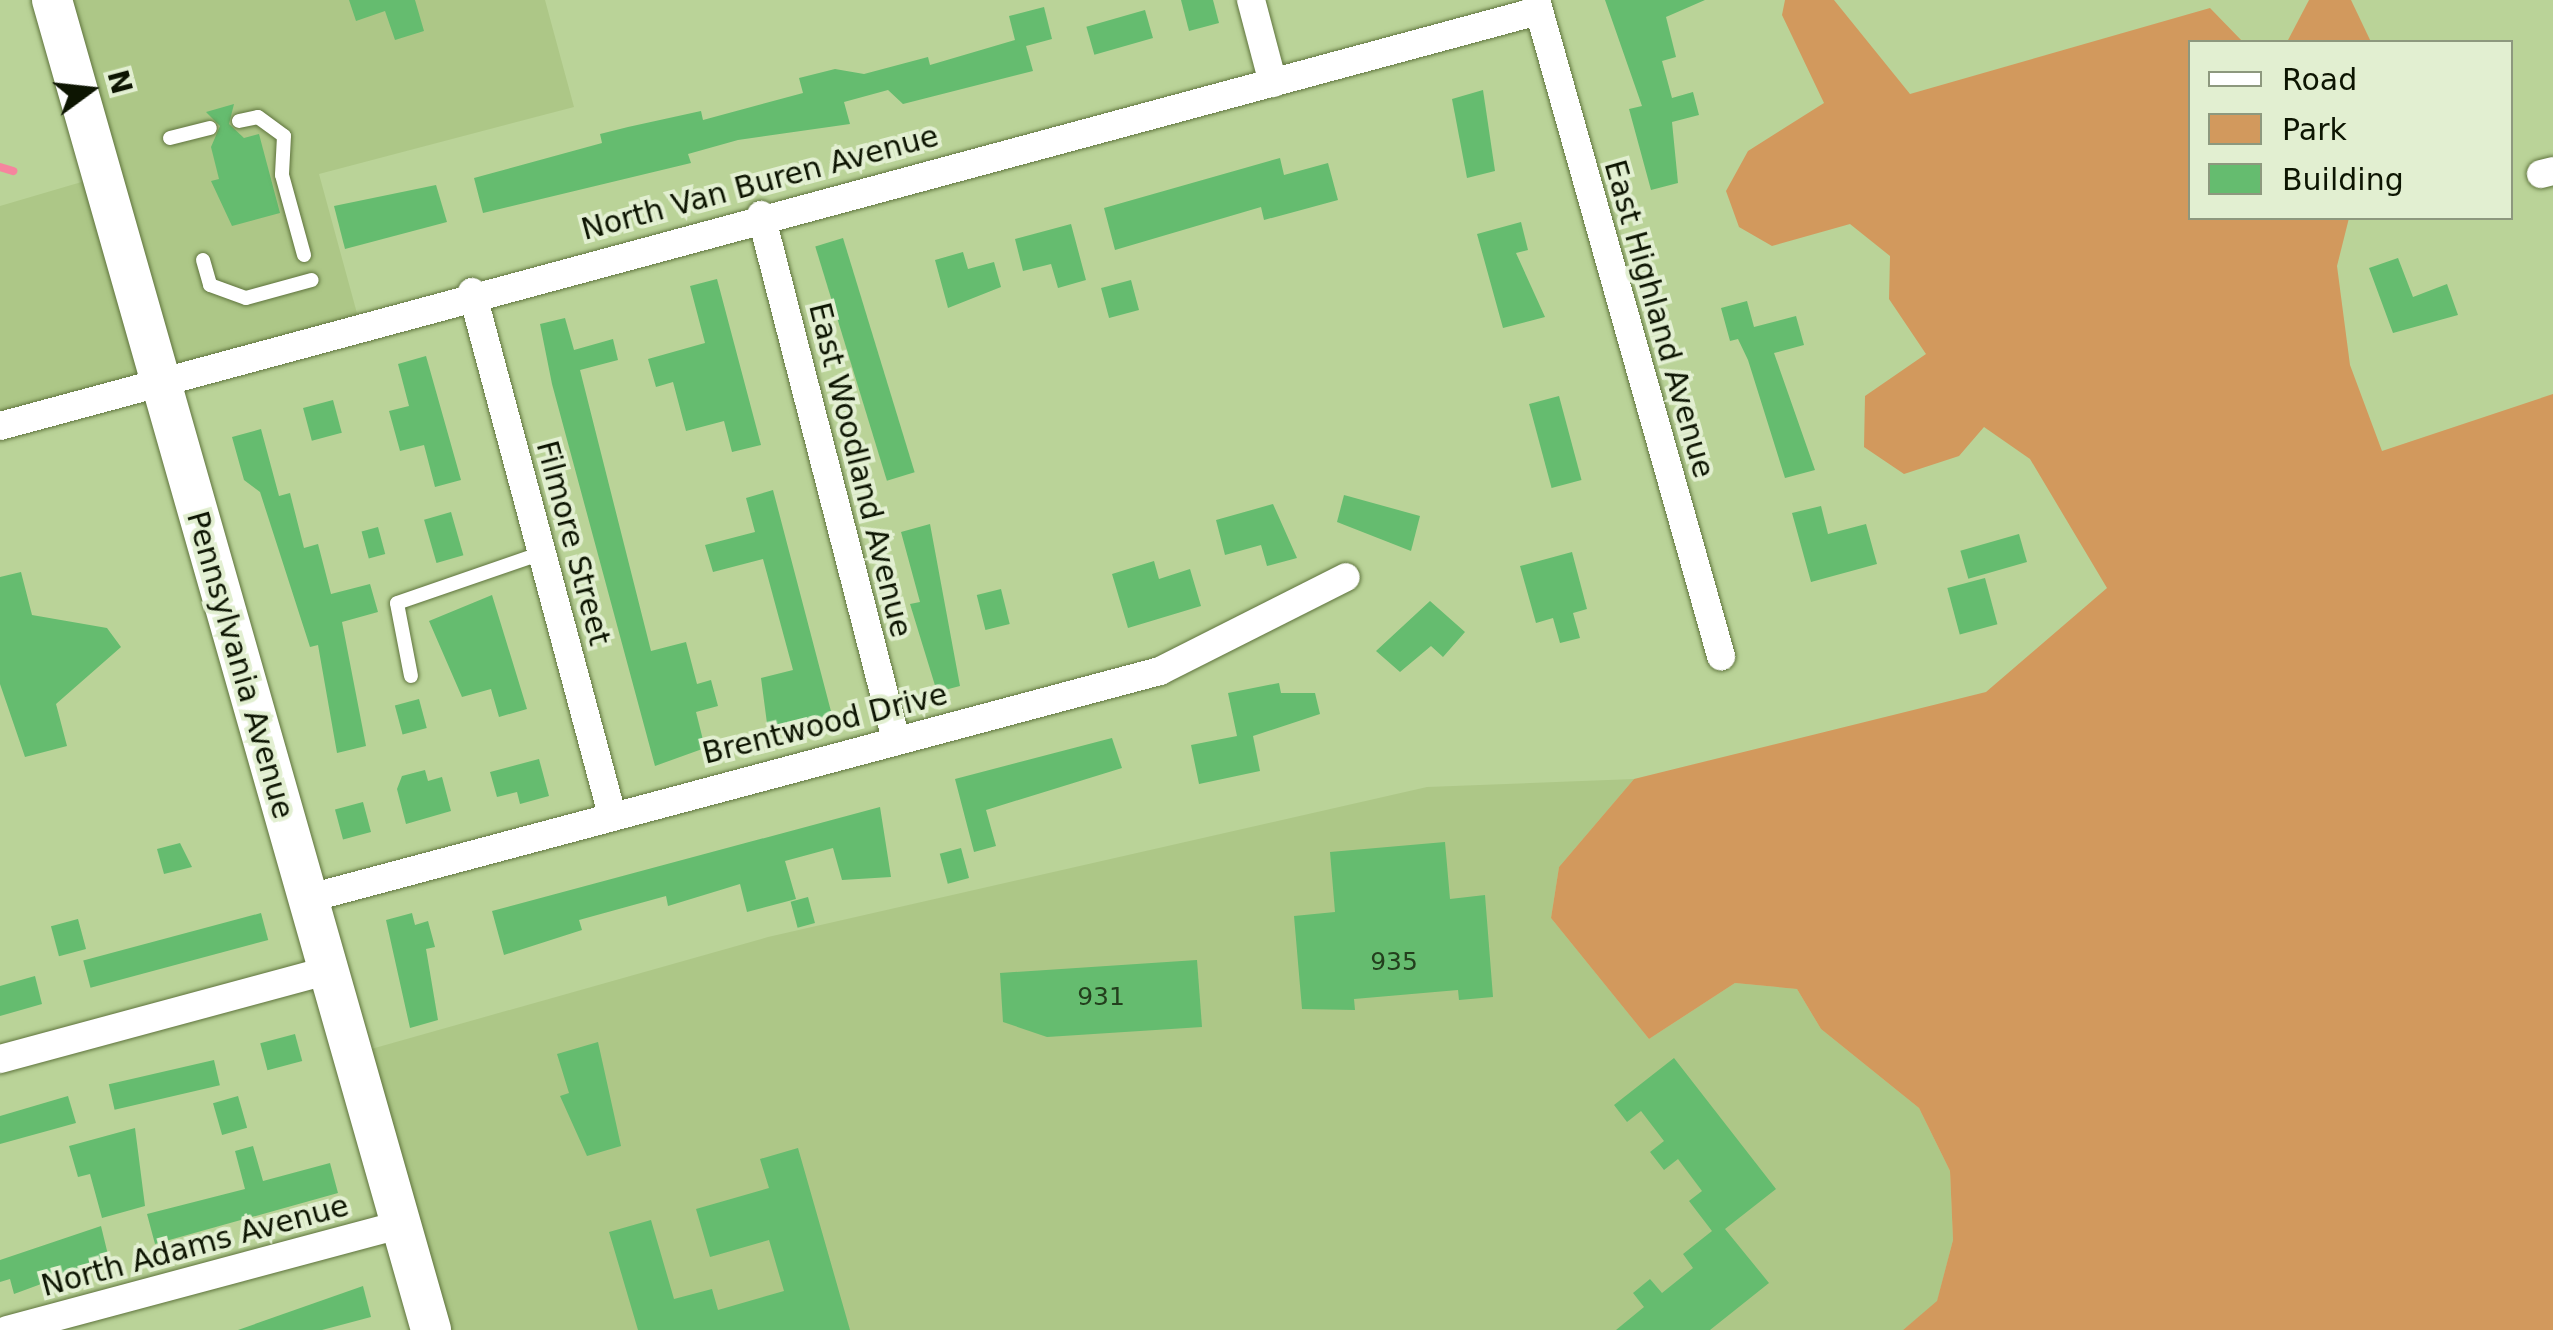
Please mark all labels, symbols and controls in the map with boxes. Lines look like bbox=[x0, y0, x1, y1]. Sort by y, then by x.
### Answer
north arrow bbox=[40, 40, 140, 140]
legend bbox=[2188, 40, 2513, 220]
text: Road bbox=[2282, 62, 2357, 97]
text: N bbox=[100, 67, 138, 98]
text: Park bbox=[2282, 112, 2347, 147]
street label: North Van Buren Avenue bbox=[577, 118, 943, 248]
street label: East Highland Avenue bbox=[1596, 156, 1722, 482]
text: Building bbox=[2282, 162, 2404, 197]
street label: East Woodland Avenue bbox=[801, 299, 919, 641]
street label: Filmore Street bbox=[528, 437, 618, 649]
street label: Pennsylvania Avenue bbox=[179, 507, 301, 823]
street label: Brentwood Drive bbox=[699, 676, 951, 772]
house number: 935 bbox=[1370, 947, 1418, 977]
house number: 931 bbox=[1077, 982, 1125, 1012]
street label: North Adams Avenue bbox=[37, 1188, 353, 1304]

